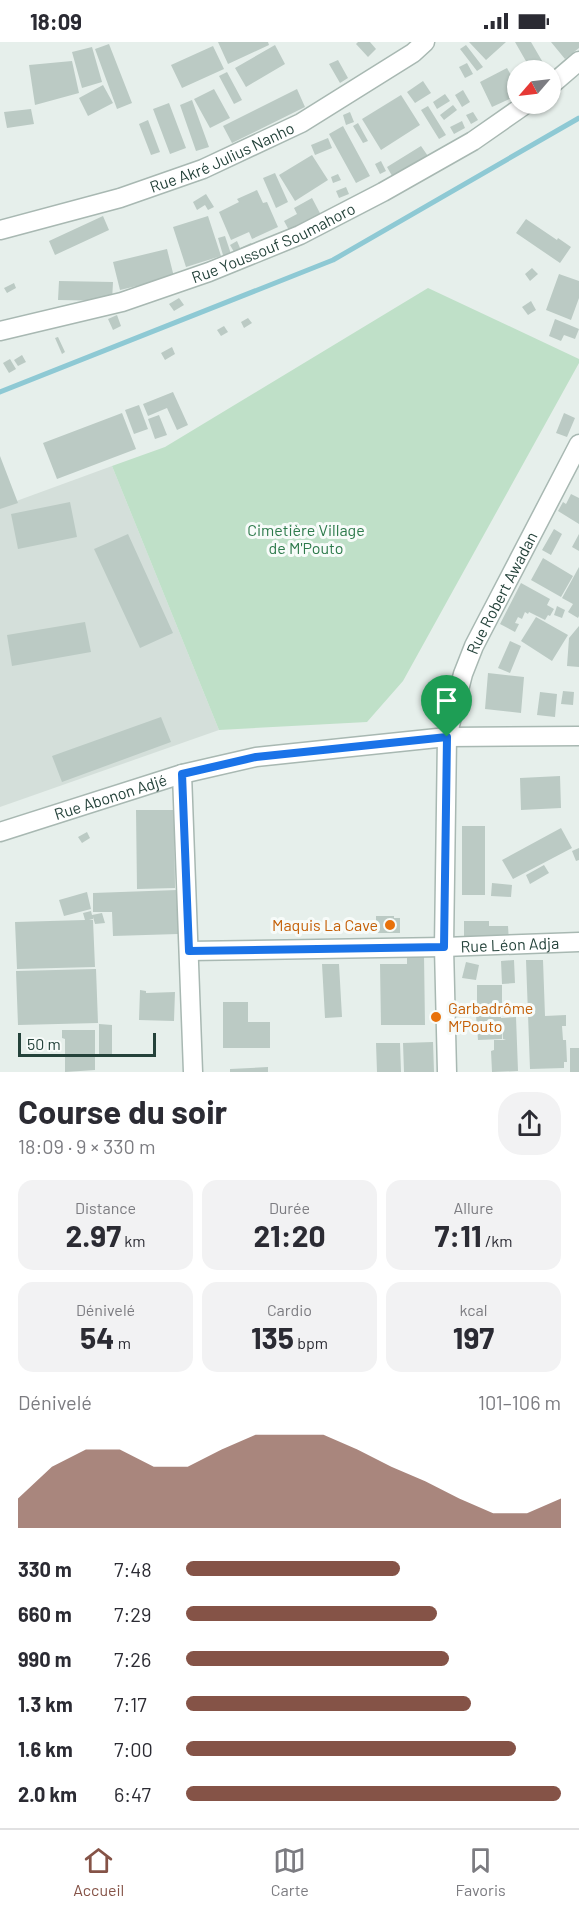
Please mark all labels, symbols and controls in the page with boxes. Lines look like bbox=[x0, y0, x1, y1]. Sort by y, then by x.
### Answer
text: 18:09 bbox=[30, 8, 82, 34]
north arrow bbox=[507, 60, 561, 114]
map controls bbox=[507, 60, 561, 114]
street label: Rue Akré Julius Nanho bbox=[147, 118, 297, 196]
street label: Rue Youssouf Soumahoro bbox=[189, 198, 358, 286]
park label: Cimetière Village de M'Pouto bbox=[247, 520, 365, 557]
street label: Rue Robert Awadan bbox=[462, 528, 541, 657]
pin bbox=[421, 675, 472, 737]
icon: arrive bbox=[430, 684, 463, 717]
street label: Rue Abonon Adjé bbox=[52, 769, 169, 823]
place label: Maquis La Cave bbox=[272, 915, 378, 934]
marker: Maquis La Cave bbox=[383, 918, 397, 932]
street label: Rue Léon Adja bbox=[460, 933, 560, 955]
place label: Garbadrôme M’Pouto bbox=[448, 998, 533, 1035]
marker: Garbadrôme M’Pouto bbox=[429, 1010, 443, 1024]
scale bar bbox=[18, 1030, 156, 1058]
text: 50 m bbox=[27, 1034, 61, 1053]
text: Course du soir bbox=[18, 1091, 227, 1131]
button: share bbox=[498, 1092, 561, 1155]
text: 18:09 · 9 × 330 m bbox=[18, 1134, 155, 1158]
text: Distance bbox=[75, 1198, 136, 1217]
text: Durée bbox=[269, 1198, 310, 1217]
text: Allure bbox=[454, 1198, 493, 1217]
text: 2.97 bbox=[65, 1217, 121, 1253]
text: 21:20 bbox=[253, 1217, 326, 1253]
text: 7:11 bbox=[434, 1217, 482, 1253]
text: km bbox=[121, 1231, 146, 1250]
text: /km bbox=[482, 1231, 513, 1250]
text: Dénivelé bbox=[76, 1300, 135, 1319]
text: Cardio bbox=[267, 1300, 312, 1319]
text: kcal bbox=[460, 1300, 487, 1319]
text: 54 bbox=[80, 1319, 114, 1355]
text: 135 bbox=[251, 1319, 294, 1355]
text: 197 bbox=[453, 1319, 494, 1355]
text: m bbox=[114, 1333, 131, 1352]
text: bpm bbox=[294, 1333, 328, 1352]
text: Dénivelé bbox=[18, 1390, 92, 1414]
text: 101–106 m bbox=[478, 1390, 561, 1414]
text: 330 m bbox=[18, 1557, 72, 1581]
text: 7:48 bbox=[114, 1557, 152, 1581]
text: 660 m bbox=[18, 1602, 72, 1626]
text: 7:29 bbox=[114, 1602, 151, 1626]
text: 990 m bbox=[18, 1647, 71, 1671]
text: 7:26 bbox=[114, 1647, 151, 1671]
text: 1.3 km bbox=[18, 1692, 73, 1716]
text: 7:17 bbox=[114, 1692, 147, 1716]
text: 1.6 km bbox=[18, 1737, 73, 1761]
text: 7:00 bbox=[114, 1737, 153, 1761]
text: 2.0 km bbox=[18, 1782, 77, 1806]
text: 6:47 bbox=[114, 1782, 151, 1806]
tab: Accueil bbox=[73, 1844, 124, 1899]
tab: Carte bbox=[271, 1844, 309, 1899]
tab: Favoris bbox=[455, 1844, 506, 1899]

